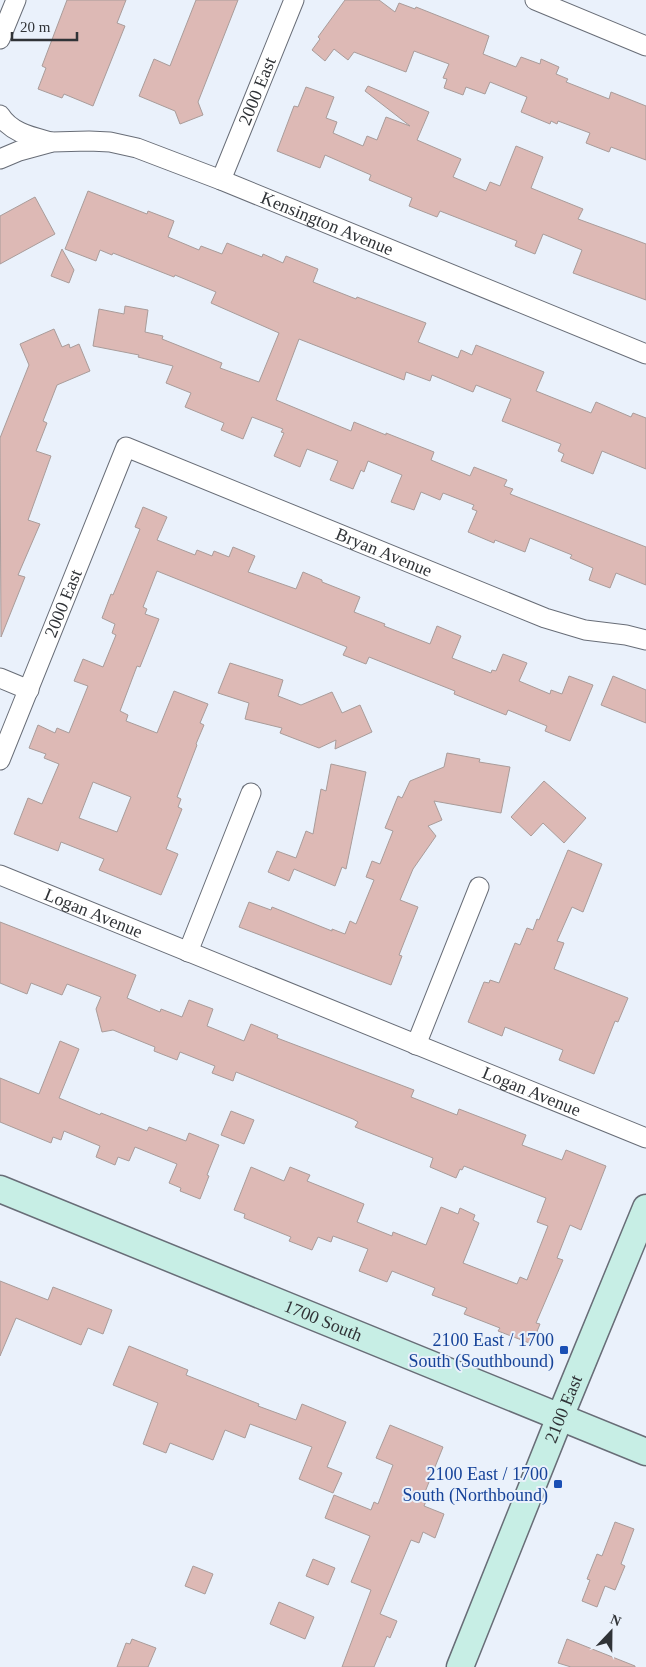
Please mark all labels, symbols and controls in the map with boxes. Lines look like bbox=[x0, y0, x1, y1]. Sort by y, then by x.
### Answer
scale bar bbox=[12, 10, 78, 42]
text: 20 m bbox=[20, 19, 51, 35]
street label: 2000 East bbox=[234, 54, 280, 128]
street label: Kensington Avenue bbox=[258, 187, 396, 259]
street label: Bryan Avenue bbox=[333, 524, 435, 581]
street label: 2000 East bbox=[40, 566, 86, 640]
street label: Logan Avenue bbox=[42, 884, 146, 942]
street label: Logan Avenue bbox=[480, 1063, 584, 1120]
street label: 1700 South bbox=[281, 1296, 365, 1345]
place label: 2100 East / 1700 South (Southbound) bbox=[408, 1330, 554, 1372]
marker: 2100 East / 1700 South (Southbound) bbox=[558, 1344, 570, 1356]
street label: 2100 East bbox=[541, 1372, 586, 1446]
place label: 2100 East / 1700 South (Northbound) bbox=[403, 1464, 548, 1506]
marker: 2100 East / 1700 South (Northbound) bbox=[552, 1478, 564, 1490]
north arrow bbox=[586, 1607, 636, 1657]
text: N bbox=[608, 1612, 623, 1629]

